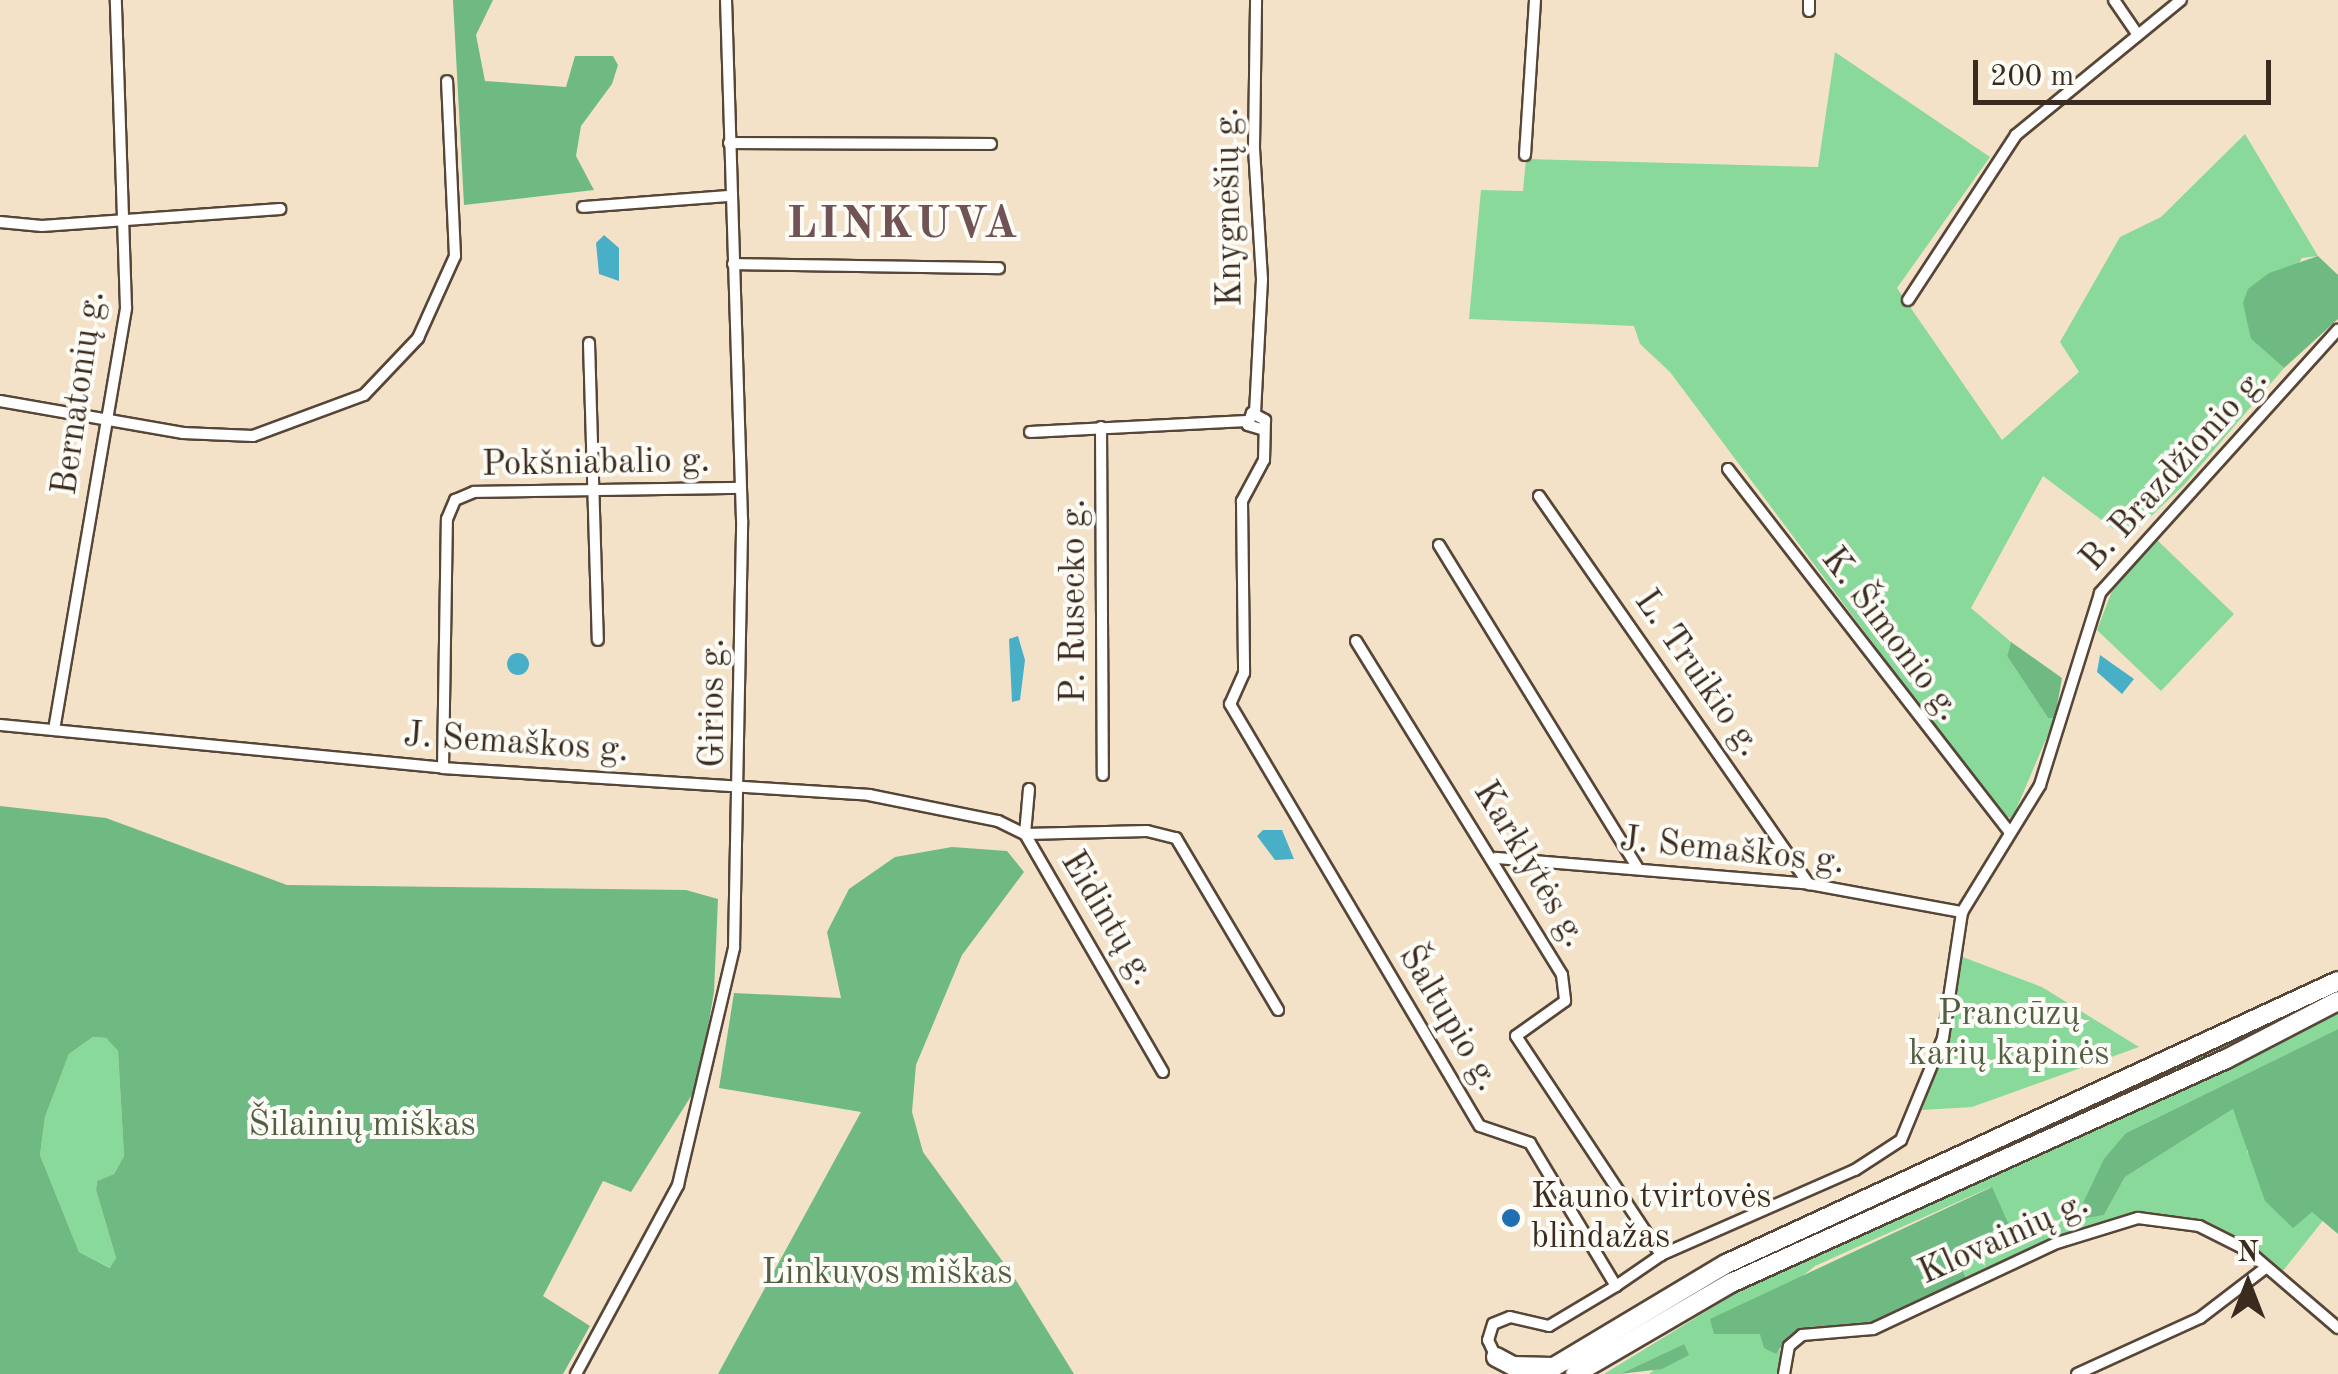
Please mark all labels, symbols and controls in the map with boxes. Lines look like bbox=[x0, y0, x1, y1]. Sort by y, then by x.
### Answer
scale bar bbox=[1978, 40, 2276, 102]
text: 200 m bbox=[1990, 62, 2074, 92]
street label: Knygnešių g. bbox=[1207, 107, 1253, 307]
district label: LINKUVA bbox=[786, 199, 1020, 253]
street label: Bernatonių g. bbox=[45, 288, 115, 498]
street label: B. Brazdžionio g. bbox=[2073, 359, 2277, 581]
street label: Pokšniabalio g. bbox=[481, 441, 711, 487]
street label: P. Rusecko g. bbox=[1054, 499, 1096, 703]
street label: K. Šimonio g. bbox=[1811, 540, 1969, 730]
street label: L. Truikio g. bbox=[1624, 582, 1770, 766]
street label: Girios g. bbox=[693, 638, 735, 768]
street label: J. Semaškos g. bbox=[402, 715, 630, 773]
street label: Karklytės g. bbox=[1463, 774, 1595, 956]
street label: J. Semaškos g. bbox=[1618, 819, 1846, 885]
street label: Eidintų g. bbox=[1050, 844, 1164, 994]
street label: Šaltupio g. bbox=[1388, 938, 1508, 1100]
park label: Prancūzų karių kapinės bbox=[1908, 994, 2110, 1076]
park label: Šilainių miškas bbox=[248, 1105, 476, 1147]
place label: Kauno tvirtovės blindažas bbox=[1531, 1177, 1772, 1259]
street label: Klovainių g. bbox=[1913, 1183, 2095, 1295]
marker: Kauno tvirtovės blindažas bbox=[1500, 1207, 1522, 1229]
north arrow bbox=[2198, 1234, 2298, 1334]
text: N bbox=[2237, 1240, 2259, 1268]
park label: Linkuvos miškas bbox=[761, 1253, 1013, 1295]

